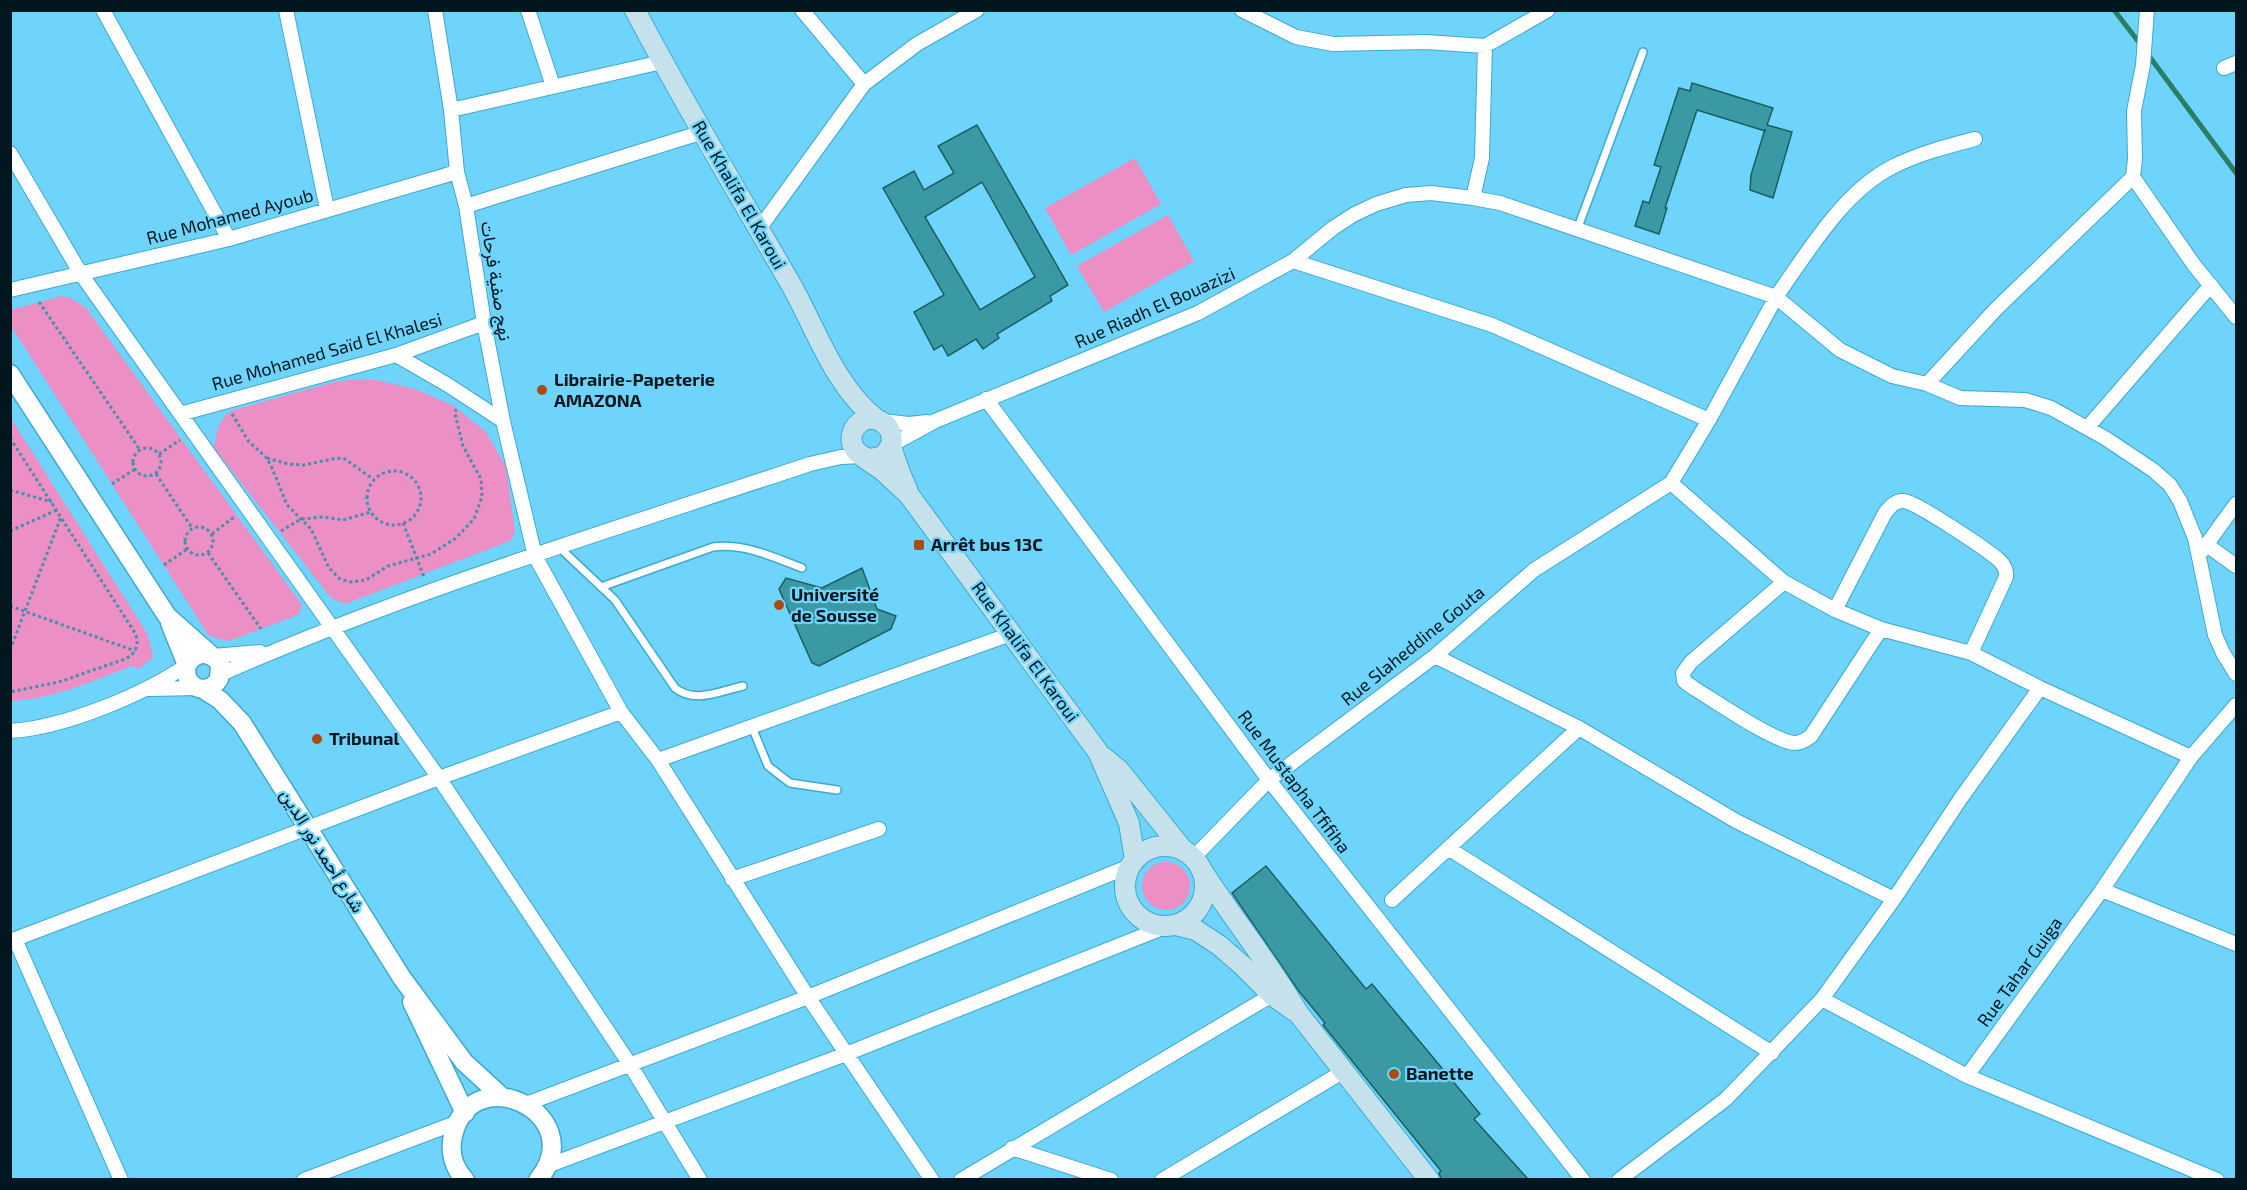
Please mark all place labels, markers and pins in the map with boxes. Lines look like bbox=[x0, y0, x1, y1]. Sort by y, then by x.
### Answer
place label: Librairie-Papeterie AMAZONA bbox=[554, 368, 715, 411]
marker: Librairie-Papeterie AMAZONA bbox=[535, 383, 549, 397]
place label: Arrêt bus 13C bbox=[931, 533, 1043, 555]
marker: Arrêt bus 13C bbox=[912, 538, 926, 552]
place label: Université de Sousse bbox=[791, 583, 879, 626]
marker: Université de Sousse bbox=[772, 598, 786, 612]
place label: Tribunal bbox=[329, 727, 400, 749]
marker: Tribunal bbox=[310, 732, 324, 746]
place label: Banette bbox=[1406, 1062, 1474, 1084]
marker: Banette bbox=[1387, 1067, 1401, 1081]

